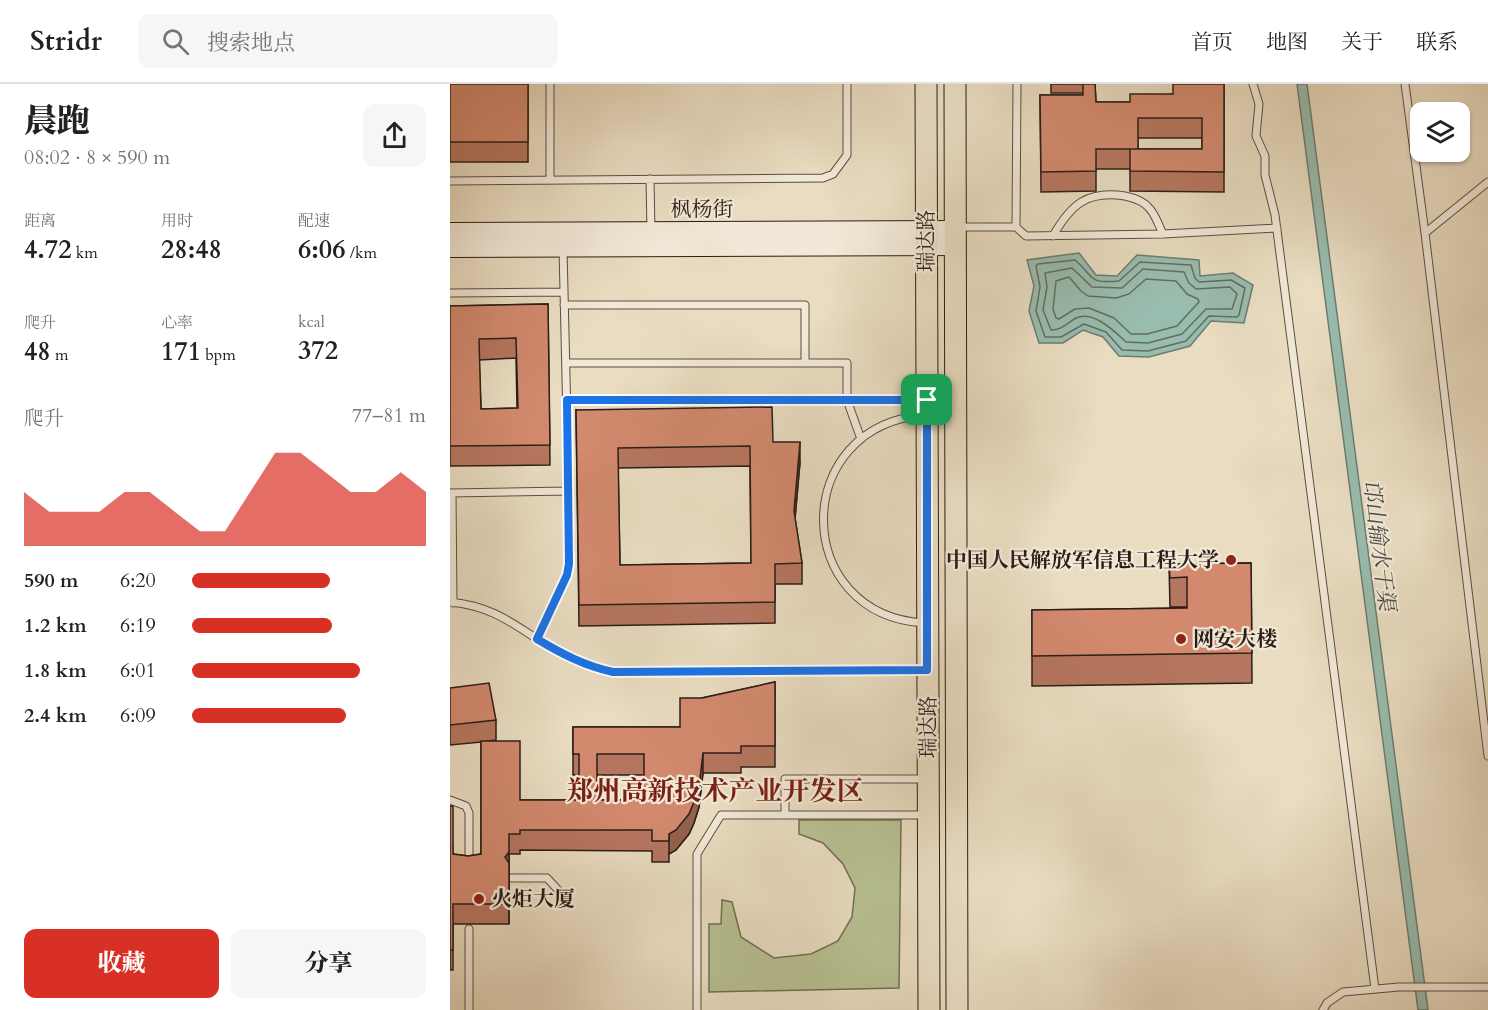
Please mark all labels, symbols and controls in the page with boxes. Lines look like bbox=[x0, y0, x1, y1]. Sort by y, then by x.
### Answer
search box bbox=[138, 14, 558, 68]
text: Stridr bbox=[30, 22, 102, 60]
icon: search bbox=[159, 25, 192, 58]
text: 搜索地点 bbox=[207, 28, 295, 58]
text: 首页 bbox=[1191, 28, 1233, 57]
text: 地图 bbox=[1266, 28, 1308, 57]
text: 关于 bbox=[1341, 28, 1383, 57]
text: 联系 bbox=[1416, 28, 1458, 57]
text: 晨跑 bbox=[24, 99, 90, 144]
map controls bbox=[1410, 102, 1470, 162]
button: layers bbox=[1410, 102, 1470, 162]
button: share bbox=[363, 104, 426, 167]
text: 08:02 · 8 × 590 m bbox=[24, 144, 170, 171]
street label: 枫杨街 bbox=[671, 195, 734, 224]
text: 距离 bbox=[24, 210, 56, 232]
text: 用时 bbox=[161, 210, 193, 232]
text: 配速 bbox=[298, 210, 330, 232]
street label: 瑞达路 bbox=[912, 210, 941, 273]
text: 4.72 bbox=[24, 232, 72, 267]
text: 28:48 bbox=[161, 232, 222, 267]
text: 6:06 bbox=[298, 232, 346, 267]
text: km bbox=[72, 242, 98, 264]
text: /km bbox=[346, 242, 377, 264]
text: kcal bbox=[298, 311, 325, 333]
text: 爬升 bbox=[24, 312, 56, 334]
text: 心率 bbox=[161, 312, 193, 334]
text: 372 bbox=[298, 333, 338, 368]
text: 48 bbox=[24, 334, 51, 369]
text: 171 bbox=[161, 334, 201, 369]
text: m bbox=[51, 344, 68, 366]
text: bpm bbox=[201, 344, 236, 366]
pin bbox=[901, 374, 952, 425]
icon: arrive bbox=[910, 383, 943, 416]
text: 77–81 m bbox=[352, 402, 426, 429]
text: 爬升 bbox=[24, 405, 64, 432]
water label: 邙山输水干渠 bbox=[1356, 478, 1402, 615]
place label: 中国人民解放军信息工程大学 bbox=[946, 546, 1219, 575]
marker: 中国人民解放军信息工程大学 bbox=[1224, 553, 1238, 567]
text: 590 m bbox=[24, 567, 79, 594]
text: 6:20 bbox=[120, 567, 156, 594]
text: 1.2 km bbox=[24, 612, 87, 639]
text: 6:19 bbox=[120, 612, 156, 639]
place label: 网安大楼 bbox=[1193, 625, 1277, 654]
marker: 网安大楼 bbox=[1174, 632, 1188, 646]
text: 1.8 km bbox=[24, 657, 87, 684]
text: 6:01 bbox=[120, 657, 156, 684]
street label: 瑞达路 bbox=[914, 696, 943, 759]
text: 2.4 km bbox=[24, 702, 87, 729]
text: 6:09 bbox=[120, 702, 156, 729]
district label: 郑州高新技术产业开发区 bbox=[567, 773, 864, 810]
place label: 火炬大厦 bbox=[491, 885, 575, 914]
marker: 火炬大厦 bbox=[472, 892, 486, 906]
button: 收藏 bbox=[24, 929, 219, 998]
button: 分享 bbox=[231, 929, 426, 998]

